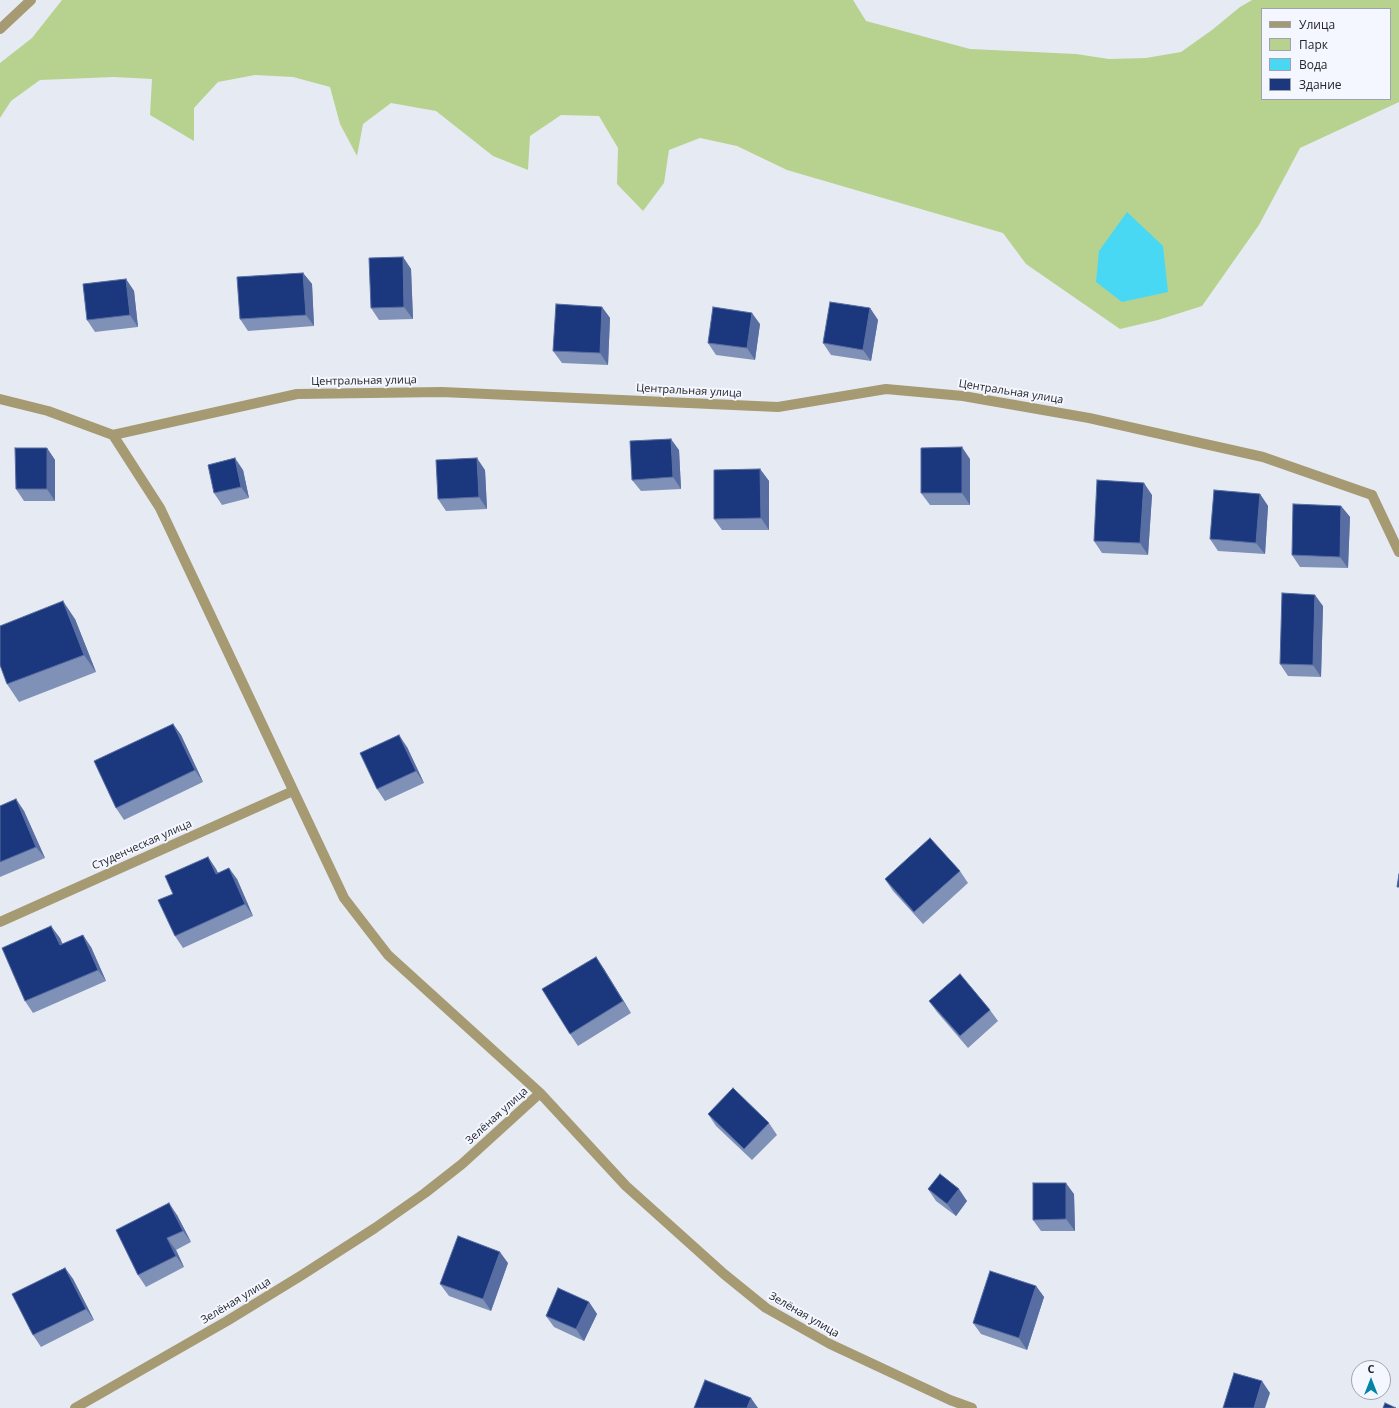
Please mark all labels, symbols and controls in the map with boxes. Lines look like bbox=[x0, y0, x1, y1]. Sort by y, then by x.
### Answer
legend bbox=[1261, 8, 1391, 100]
text: Улица bbox=[1299, 16, 1335, 33]
text: Парк bbox=[1299, 36, 1328, 53]
text: Вода bbox=[1299, 56, 1328, 73]
text: Здание bbox=[1299, 76, 1342, 93]
street label: Центральная улица bbox=[311, 373, 417, 389]
street label: Центральная улица bbox=[958, 377, 1064, 407]
street label: Центральная улица bbox=[636, 382, 742, 400]
street label: Студенческая улица bbox=[90, 817, 194, 873]
street label: Зелёная улица bbox=[463, 1085, 531, 1147]
street label: Зелёная улица bbox=[199, 1275, 273, 1327]
street label: Зелёная улица bbox=[767, 1290, 841, 1340]
north arrow bbox=[1351, 1360, 1391, 1400]
text: С bbox=[1367, 1361, 1375, 1376]

